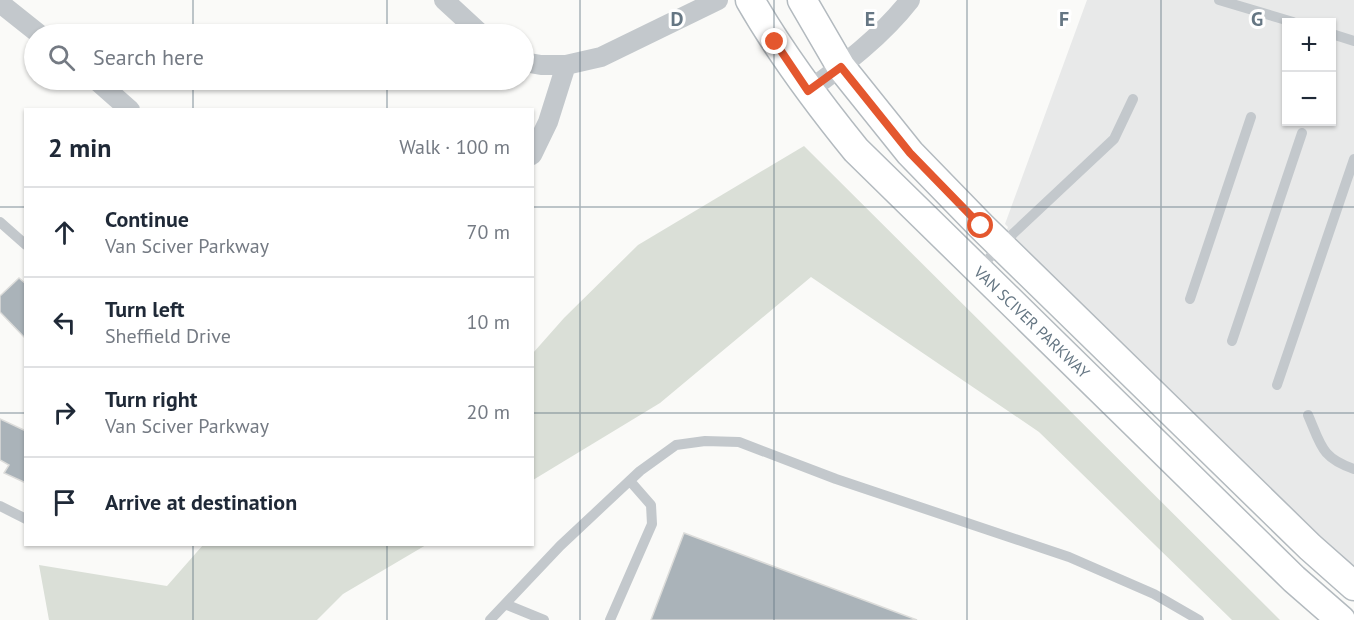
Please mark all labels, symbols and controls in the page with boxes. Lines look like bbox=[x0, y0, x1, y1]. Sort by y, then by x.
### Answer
text: D bbox=[671, 6, 684, 32]
text: E bbox=[865, 6, 875, 32]
text: F bbox=[1059, 6, 1069, 32]
text: G bbox=[1251, 6, 1263, 32]
map controls bbox=[1282, 18, 1336, 126]
button: + bbox=[1282, 18, 1336, 72]
search box bbox=[24, 24, 534, 90]
route end bbox=[761, 28, 787, 54]
icon: search bbox=[45, 41, 78, 74]
text: Search here bbox=[93, 43, 204, 71]
button: − bbox=[1282, 72, 1336, 126]
text: 2 min bbox=[48, 131, 111, 164]
text: Walk · 100 m bbox=[399, 134, 510, 160]
text: Continue bbox=[105, 205, 189, 233]
route start bbox=[967, 212, 993, 238]
icon: ahead bbox=[48, 216, 81, 249]
text: 70 m bbox=[467, 219, 510, 245]
text: Van Sciver Parkway bbox=[105, 233, 269, 259]
street label: VAN SCIVER PARKWAY bbox=[969, 261, 1094, 382]
text: Turn left bbox=[105, 295, 185, 323]
icon: left bbox=[48, 306, 81, 339]
text: 10 m bbox=[467, 309, 510, 335]
text: Sheffield Drive bbox=[105, 323, 231, 349]
text: Turn right bbox=[105, 385, 197, 413]
icon: right bbox=[48, 396, 81, 429]
text: 20 m bbox=[467, 399, 510, 425]
text: Van Sciver Parkway bbox=[105, 413, 269, 439]
icon: arrive bbox=[48, 486, 81, 519]
text: Arrive at destination bbox=[105, 488, 297, 516]

